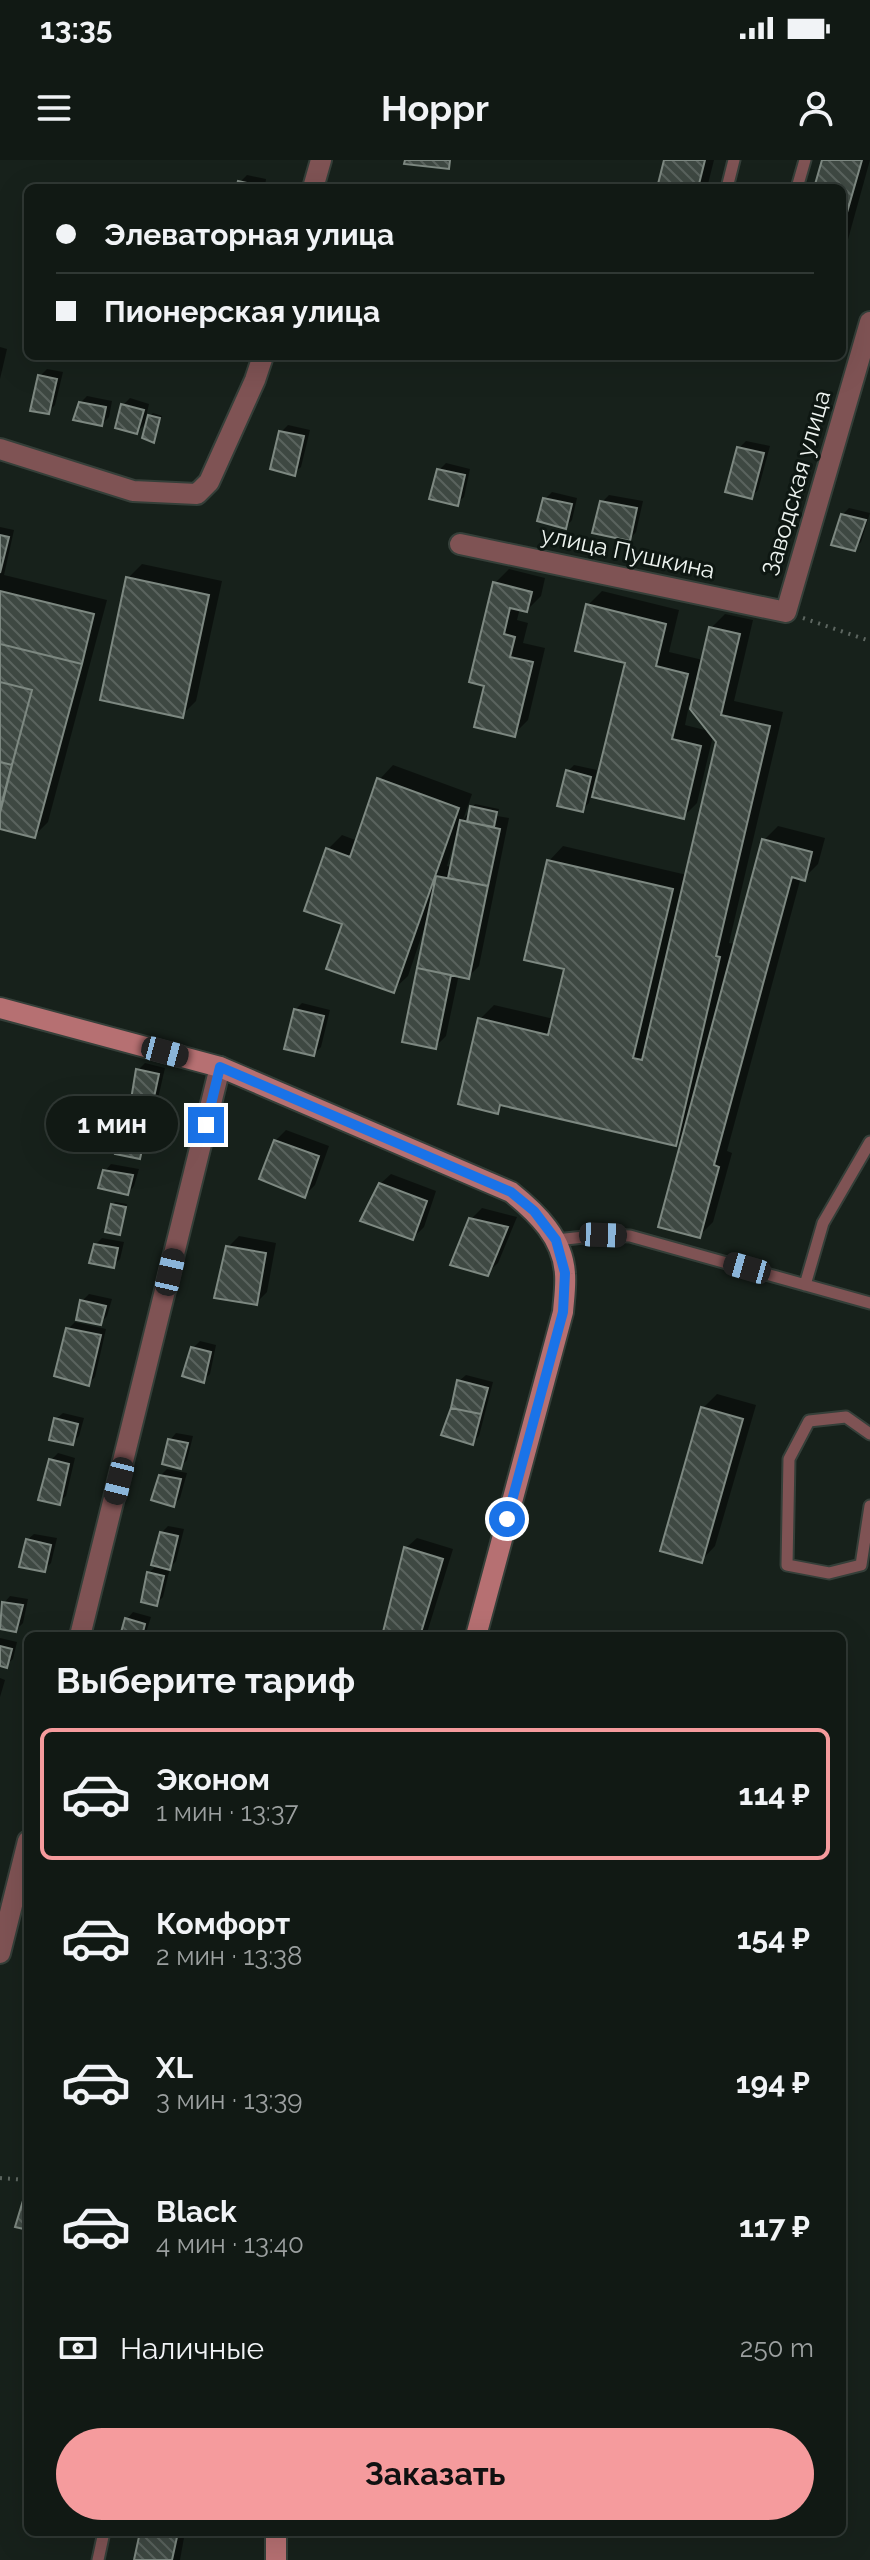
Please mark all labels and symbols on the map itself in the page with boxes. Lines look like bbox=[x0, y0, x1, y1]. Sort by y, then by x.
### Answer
street label: Заводская улица bbox=[756, 387, 836, 579]
street label: улица Пушкина bbox=[538, 519, 718, 585]
car bbox=[139, 1034, 191, 1070]
callout: 1 мин bbox=[46, 1097, 178, 1153]
route end bbox=[188, 1107, 224, 1143]
car bbox=[579, 1222, 627, 1248]
car bbox=[153, 1246, 187, 1298]
car bbox=[721, 1250, 773, 1286]
car bbox=[102, 1455, 136, 1507]
route start bbox=[489, 1501, 525, 1537]

